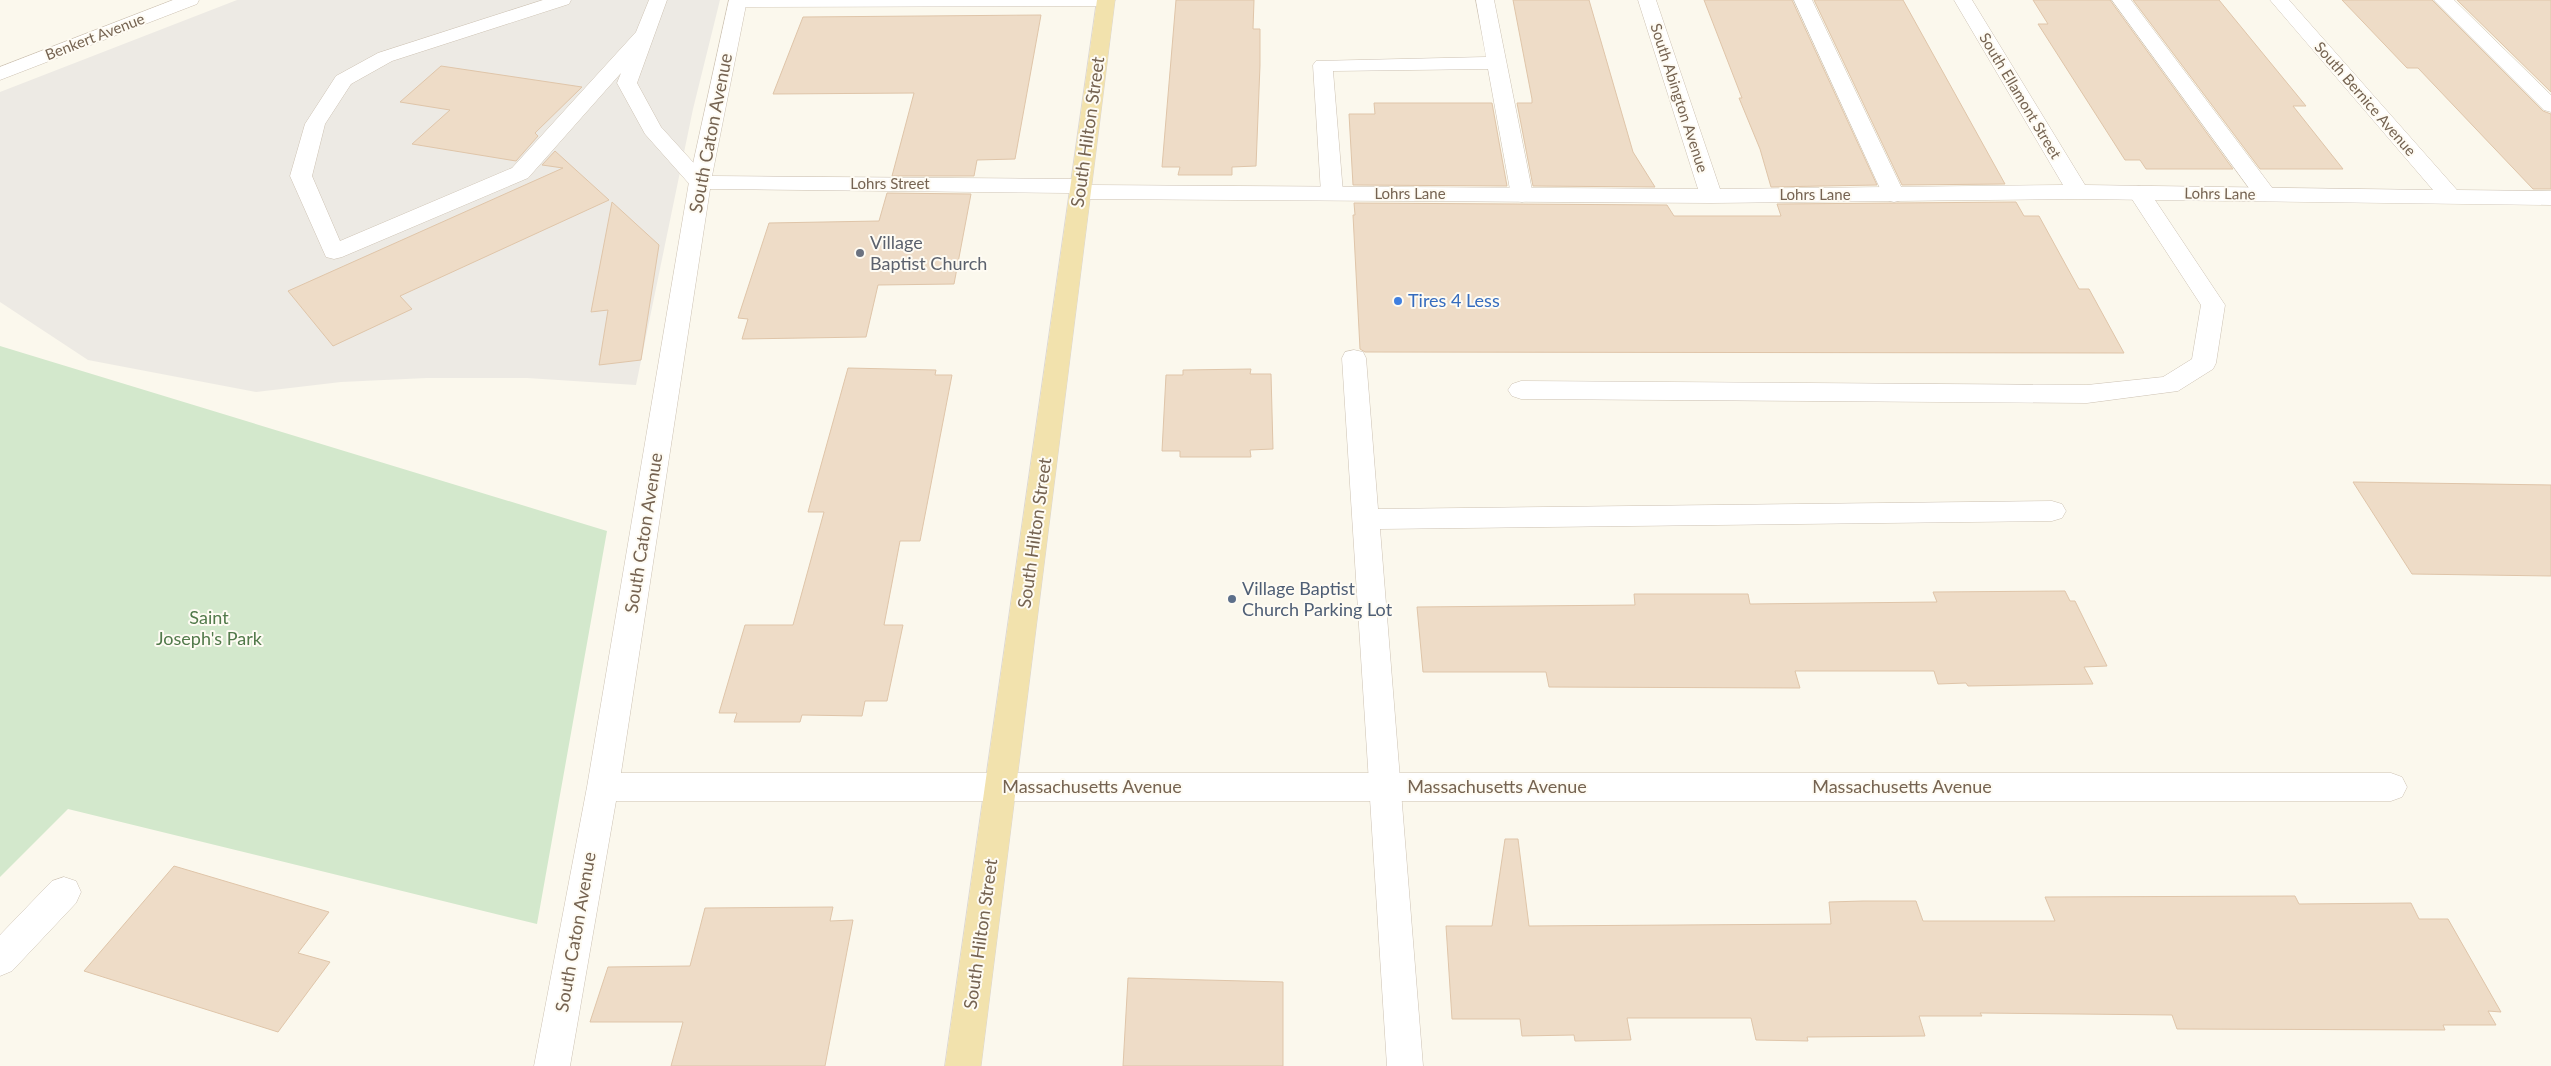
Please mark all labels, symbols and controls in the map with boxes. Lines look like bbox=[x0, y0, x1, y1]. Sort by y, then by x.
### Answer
street label: Benkert Avenue bbox=[42, 9, 147, 63]
street label: South Abington Avenue bbox=[1647, 21, 1713, 175]
street label: South Ellamont Street bbox=[1976, 29, 2066, 162]
street label: South Bernice Avenue bbox=[2311, 38, 2420, 159]
street label: South Caton Avenue bbox=[684, 51, 736, 215]
street label: South Hilton Street bbox=[1066, 55, 1109, 209]
street label: Lohrs Street bbox=[850, 174, 930, 192]
street label: Lohrs Lane bbox=[2184, 183, 2256, 203]
street label: Lohrs Lane bbox=[1374, 184, 1446, 202]
street label: Lohrs Lane bbox=[1779, 185, 1851, 203]
place label: Village Baptist Church bbox=[870, 231, 987, 274]
marker: Village Baptist Church bbox=[854, 247, 866, 259]
place label: Tires 4 Less bbox=[1408, 289, 1500, 311]
marker: Tires 4 Less bbox=[1392, 295, 1404, 307]
street label: South Caton Avenue bbox=[619, 451, 667, 615]
street label: South Hilton Street bbox=[1013, 456, 1056, 610]
place label: Village Baptist Church Parking Lot bbox=[1242, 577, 1393, 620]
marker: Village Baptist Church Parking Lot bbox=[1226, 593, 1238, 605]
park label: Saint Joseph's Park bbox=[156, 606, 263, 649]
street label: Massachusetts Avenue bbox=[1002, 775, 1182, 797]
street label: Massachusetts Avenue bbox=[1407, 775, 1587, 797]
street label: Massachusetts Avenue bbox=[1812, 775, 1992, 797]
street label: South Caton Avenue bbox=[550, 850, 600, 1014]
street label: South Hilton Street bbox=[959, 857, 1002, 1011]

